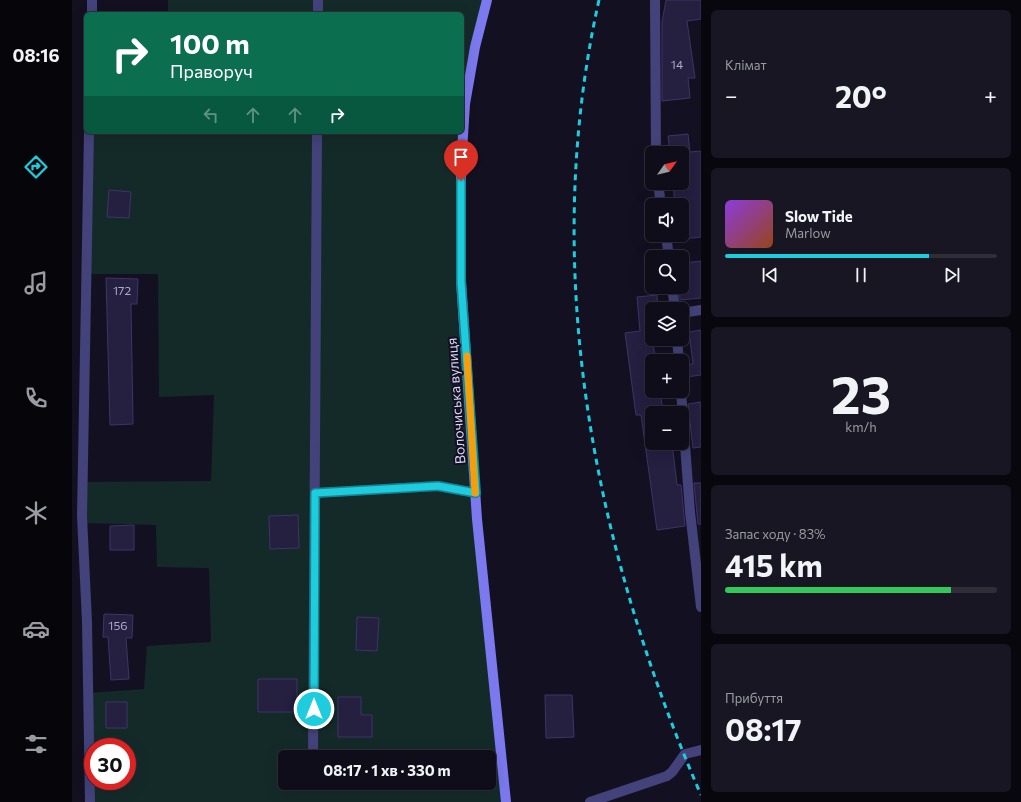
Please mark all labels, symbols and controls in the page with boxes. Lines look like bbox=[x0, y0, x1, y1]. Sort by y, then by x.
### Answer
text: 100 m bbox=[170, 26, 250, 60]
icon: right bbox=[104, 28, 156, 80]
text: 08:16 bbox=[12, 44, 60, 66]
house number: 14 bbox=[671, 57, 683, 71]
text: Клімат bbox=[725, 57, 767, 73]
text: Праворуч bbox=[170, 60, 253, 82]
text: 20° bbox=[835, 77, 887, 114]
text: − bbox=[725, 82, 738, 109]
text: + bbox=[984, 82, 997, 109]
icon: left bbox=[200, 104, 222, 126]
icon: ahead bbox=[242, 104, 264, 126]
icon: ahead bbox=[284, 104, 306, 126]
icon: right bbox=[326, 104, 348, 126]
pin bbox=[444, 140, 478, 181]
icon: arrive bbox=[450, 146, 472, 168]
north arrow bbox=[645, 146, 689, 190]
map controls bbox=[645, 146, 689, 450]
icon: directions bbox=[22, 153, 50, 181]
button: sound bbox=[645, 198, 689, 242]
text: Slow Tide bbox=[785, 207, 853, 225]
text: Marlow bbox=[785, 225, 831, 241]
button: search bbox=[645, 250, 689, 294]
icon: previous bbox=[759, 264, 781, 286]
icon: pause bbox=[850, 264, 872, 286]
icon: next bbox=[941, 264, 963, 286]
icon: music bbox=[22, 269, 50, 297]
house number: 172 bbox=[113, 283, 131, 297]
button: layers bbox=[645, 302, 689, 346]
street label: Волочиська вулиця bbox=[443, 337, 468, 465]
button: + bbox=[645, 354, 689, 398]
text: 23 bbox=[831, 361, 891, 425]
icon: phone bbox=[22, 384, 50, 412]
button: − bbox=[645, 406, 689, 450]
text: km/h bbox=[845, 419, 877, 435]
icon: climate bbox=[22, 499, 50, 527]
text: Запас ходу · 83% bbox=[725, 526, 826, 542]
text: 415 km bbox=[725, 546, 823, 583]
icon: car bbox=[22, 615, 50, 643]
house number: 156 bbox=[108, 618, 128, 632]
position arrow bbox=[293, 688, 335, 730]
text: Прибуття bbox=[725, 690, 783, 706]
text: 08:17 bbox=[725, 710, 802, 747]
icon: filters bbox=[22, 730, 50, 758]
speed limit sign: 30 bbox=[84, 738, 136, 790]
text: 08:17 · 1 хв · 330 m bbox=[323, 761, 451, 779]

